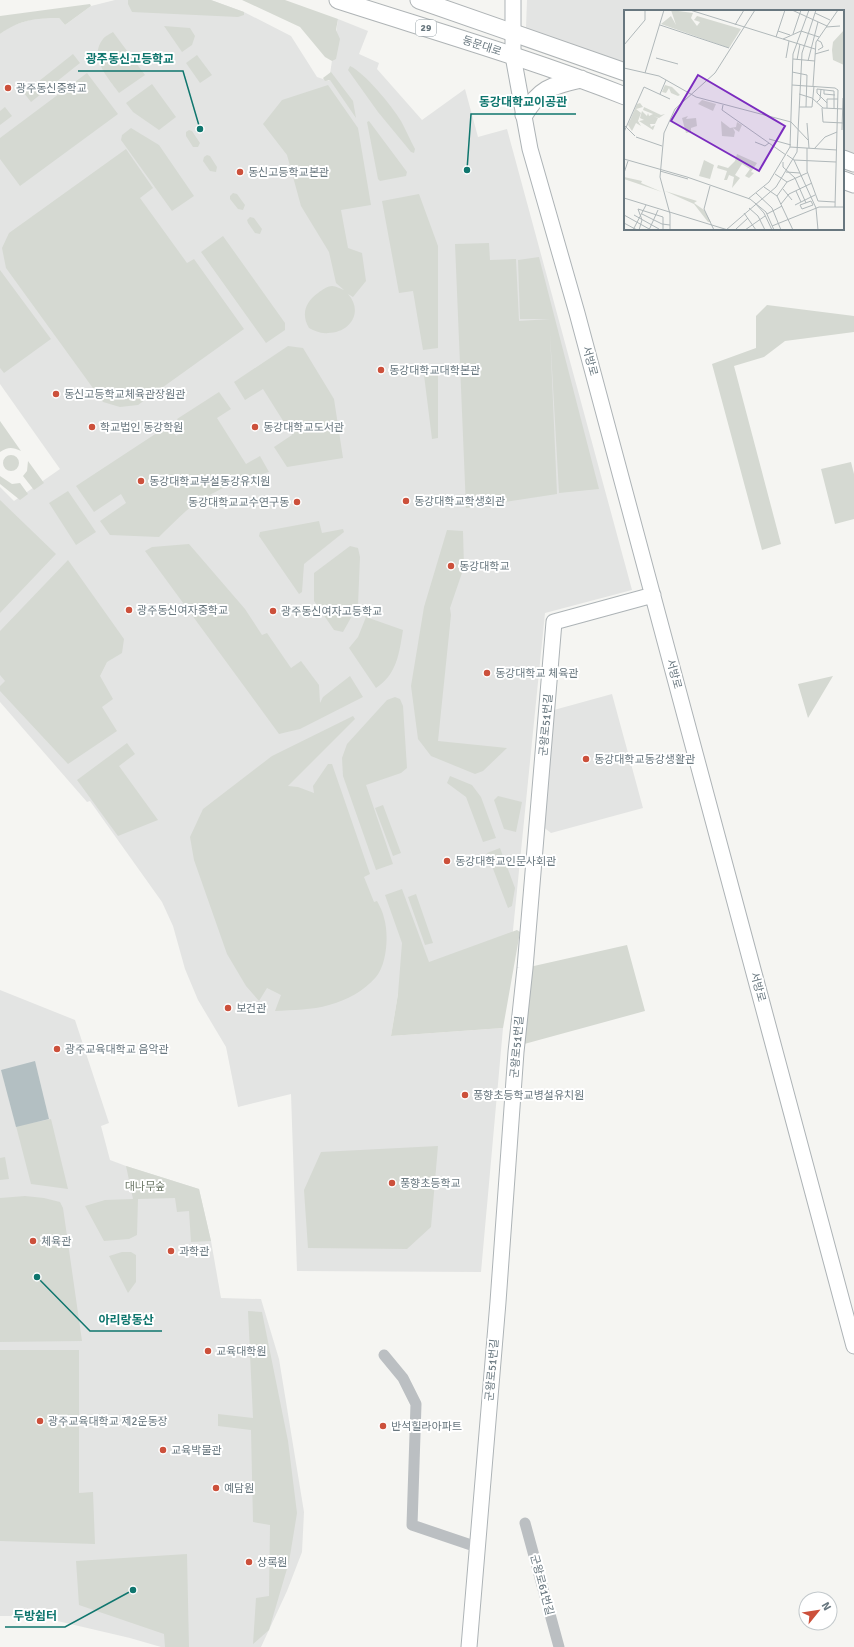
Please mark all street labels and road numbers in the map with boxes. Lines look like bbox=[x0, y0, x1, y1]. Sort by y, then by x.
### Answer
road number: 29 bbox=[416, 20, 436, 36]
street label: 동문대로 bbox=[461, 34, 503, 58]
street label: 서방로 bbox=[580, 345, 600, 377]
street label: 서방로 bbox=[664, 658, 684, 690]
street label: 군왕로51번길 bbox=[537, 693, 555, 757]
street label: 서방로 bbox=[748, 971, 768, 1003]
street label: 군왕로51번길 bbox=[508, 1015, 526, 1079]
street label: 군왕로51번길 bbox=[483, 1338, 501, 1402]
street label: 군왕로61번길 bbox=[528, 1553, 556, 1617]

